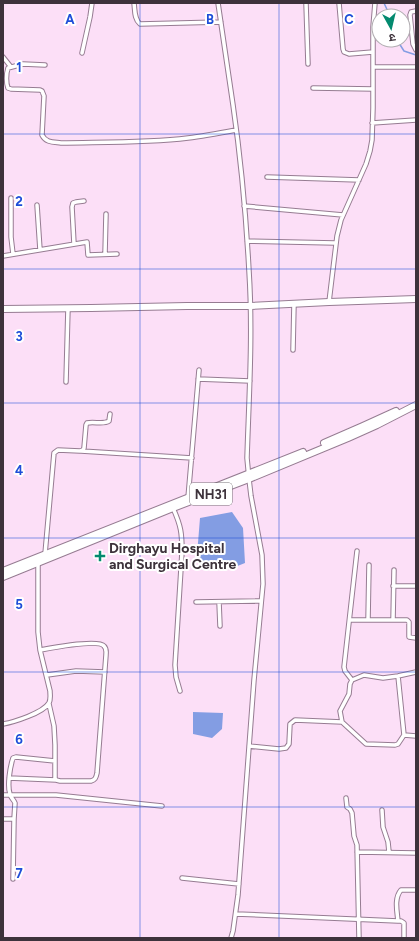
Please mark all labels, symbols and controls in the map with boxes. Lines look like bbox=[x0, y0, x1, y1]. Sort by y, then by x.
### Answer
north arrow bbox=[371, 8, 411, 48]
text: A bbox=[65, 12, 75, 27]
text: B bbox=[206, 12, 214, 27]
text: C bbox=[344, 12, 354, 27]
text: उ bbox=[388, 31, 396, 44]
text: 1 bbox=[16, 60, 22, 75]
text: 2 bbox=[15, 194, 23, 209]
text: 3 bbox=[15, 329, 23, 344]
text: 4 bbox=[15, 463, 23, 478]
road number: NH31 bbox=[190, 483, 232, 505]
place label: Dirghayu Hospital and Surgical Centre bbox=[109, 540, 237, 573]
marker: Dirghayu Hospital and Surgical Centre bbox=[94, 550, 106, 562]
text: 5 bbox=[15, 597, 23, 612]
text: 6 bbox=[15, 732, 23, 747]
text: 7 bbox=[15, 866, 23, 881]

